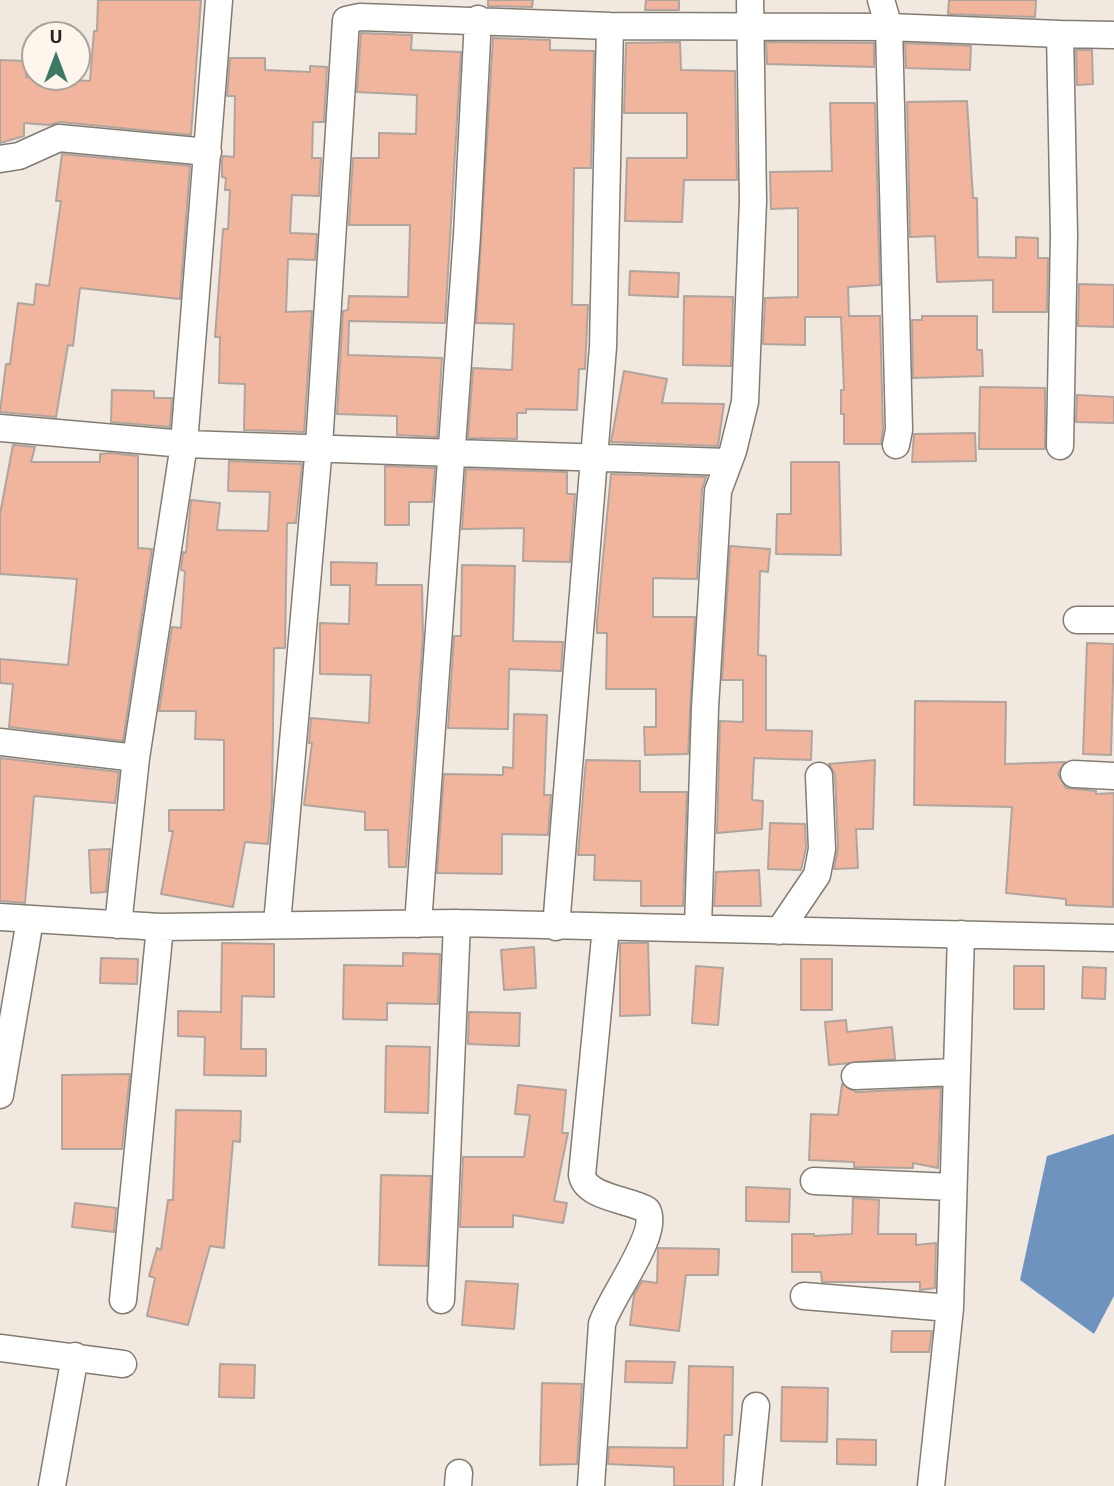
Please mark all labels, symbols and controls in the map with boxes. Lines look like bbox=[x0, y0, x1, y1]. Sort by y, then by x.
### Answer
north arrow bbox=[21, 21, 91, 91]
text: U bbox=[50, 25, 62, 48]

